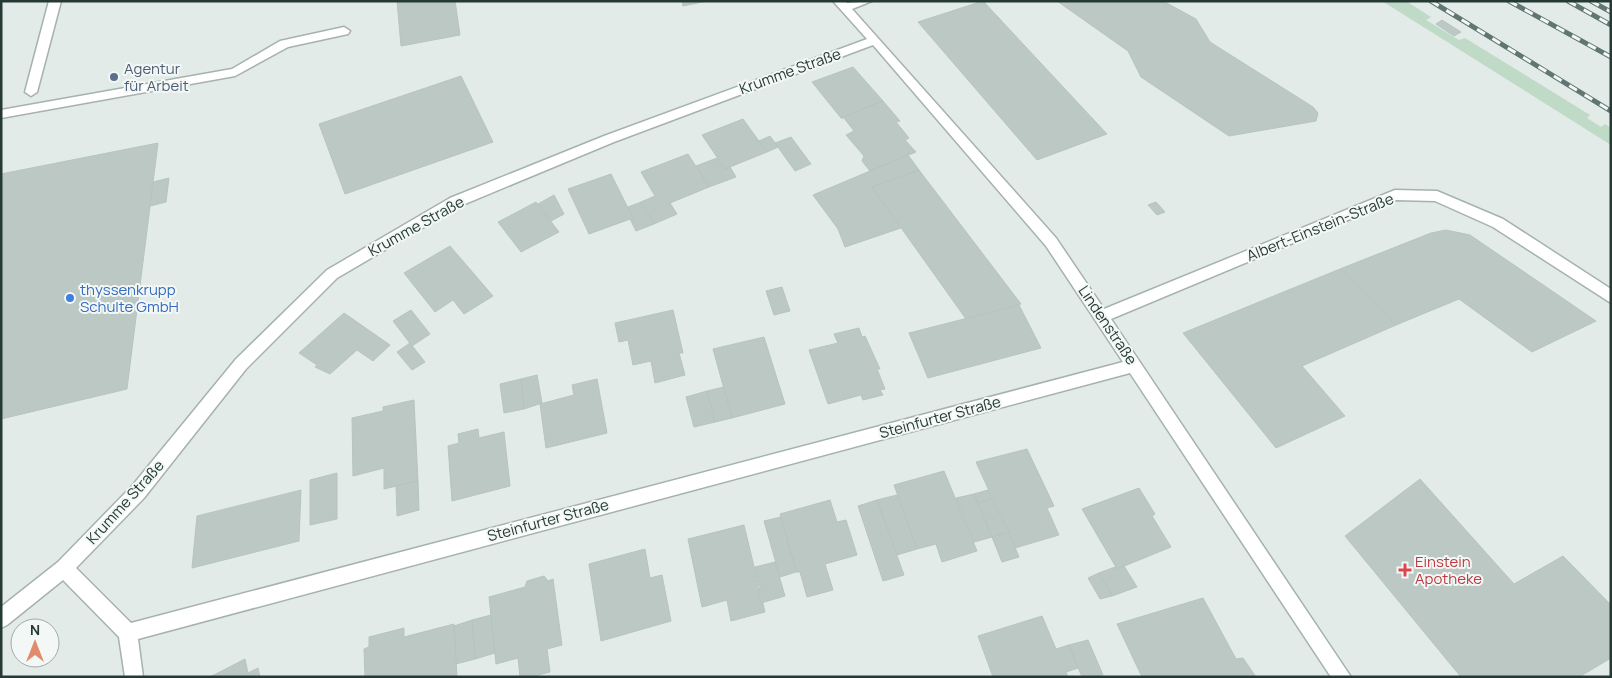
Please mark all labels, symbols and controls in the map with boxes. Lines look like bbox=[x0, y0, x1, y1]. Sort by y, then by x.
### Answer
street label: Krumme Straße bbox=[736, 43, 844, 99]
place label: Agentur für Arbeit bbox=[124, 58, 189, 96]
marker: Agentur für Arbeit bbox=[108, 71, 120, 83]
street label: Albert-Einstein-Straße bbox=[1243, 188, 1397, 266]
street label: Krumme Straße bbox=[364, 191, 468, 261]
place label: thyssenkrupp Schulte GmbH bbox=[80, 279, 179, 317]
street label: Lindenstraße bbox=[1074, 281, 1142, 369]
marker: thyssenkrupp Schulte GmbH bbox=[64, 292, 76, 304]
street label: Steinfurter Straße bbox=[877, 391, 1003, 443]
street label: Krumme Straße bbox=[81, 455, 169, 549]
street label: Steinfurter Straße bbox=[485, 494, 611, 546]
place label: Einstein Apotheke bbox=[1415, 551, 1482, 589]
marker: Einstein Apotheke bbox=[1399, 564, 1411, 576]
north arrow bbox=[10, 618, 60, 668]
text: N bbox=[30, 620, 40, 639]

